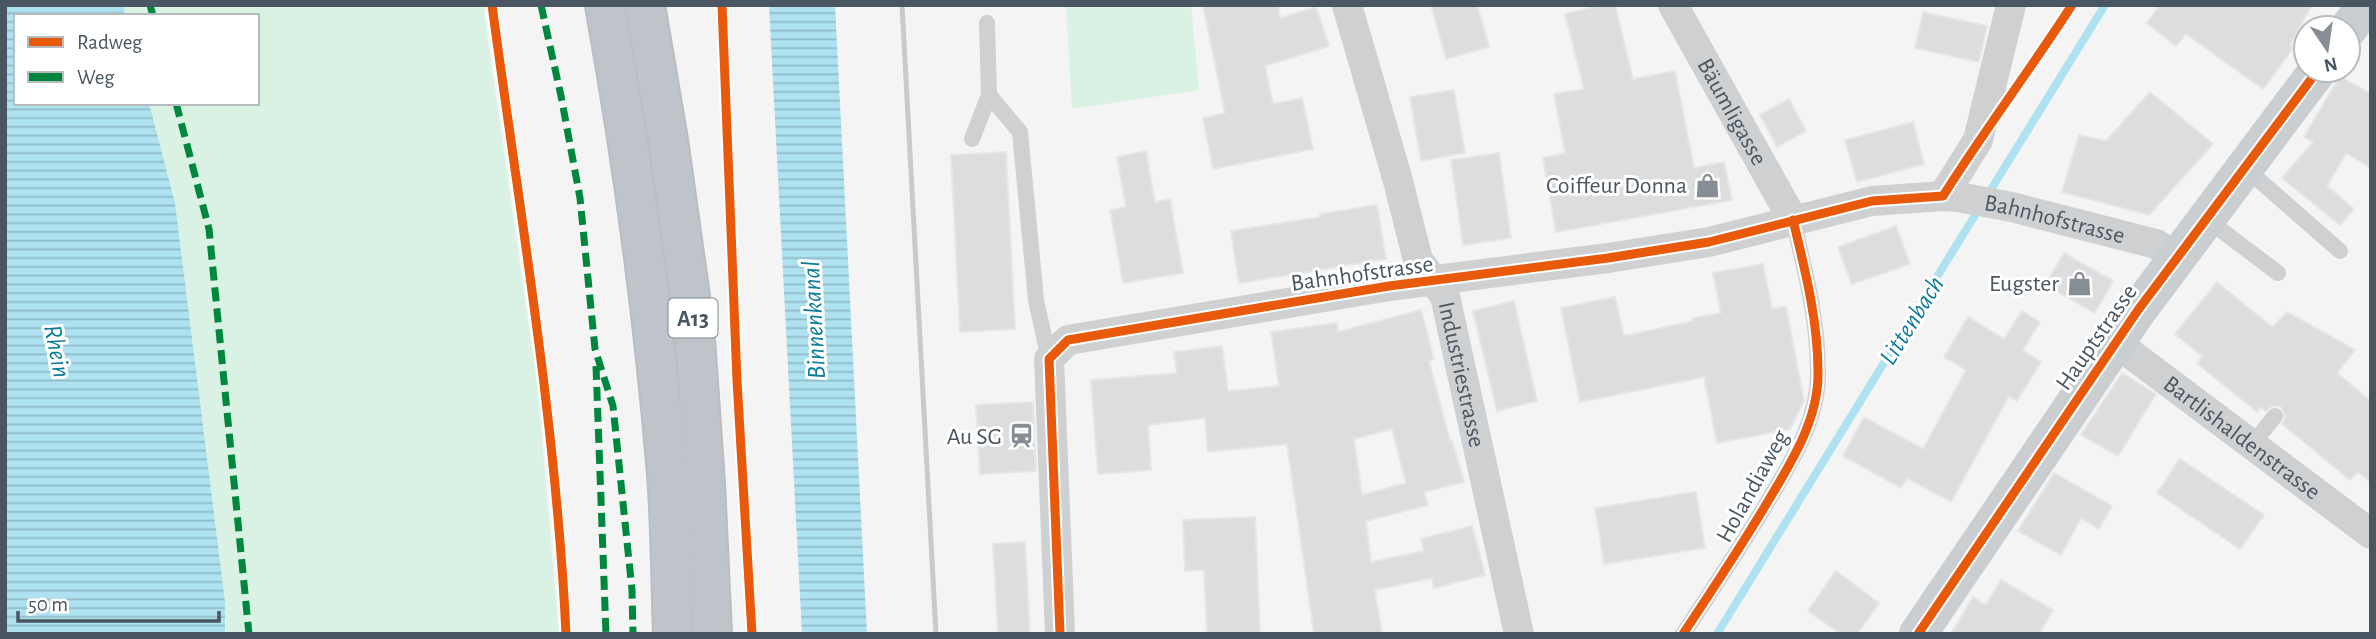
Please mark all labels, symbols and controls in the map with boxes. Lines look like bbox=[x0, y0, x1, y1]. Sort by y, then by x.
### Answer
legend bbox=[14, 14, 259, 105]
north arrow bbox=[2292, 14, 2362, 84]
text: Radweg bbox=[77, 32, 143, 53]
text: N bbox=[2322, 53, 2339, 75]
street label: Bäumligasse bbox=[1692, 55, 1771, 170]
text: Weg bbox=[77, 67, 115, 88]
shop icon: Coiffeur Donna bbox=[1693, 171, 1721, 199]
place label: Coiffeur Donna bbox=[1546, 174, 1687, 198]
street label: Bahnhofstrasse bbox=[1982, 191, 2127, 248]
street label: Bahnhofstrasse bbox=[1289, 252, 1435, 296]
water label: Binnenkanal bbox=[798, 260, 830, 380]
shop icon: Eugster bbox=[2065, 269, 2093, 297]
water label: Littenbach bbox=[1875, 272, 1949, 369]
place label: Eugster bbox=[1989, 272, 2059, 296]
street label: Hauptstrasse bbox=[2052, 280, 2142, 395]
road number: A13 bbox=[668, 298, 718, 338]
street label: Industriestrasse bbox=[1434, 300, 1489, 450]
water label: Rhein bbox=[39, 323, 75, 380]
street label: Bartlishaldenstrasse bbox=[2159, 372, 2325, 505]
station icon: Au SG bbox=[1008, 422, 1036, 450]
place label: Au SG bbox=[947, 425, 1002, 449]
street label: Holandiaweg bbox=[1712, 426, 1794, 547]
scale bar bbox=[18, 580, 219, 624]
text: 50 m bbox=[28, 594, 68, 615]

